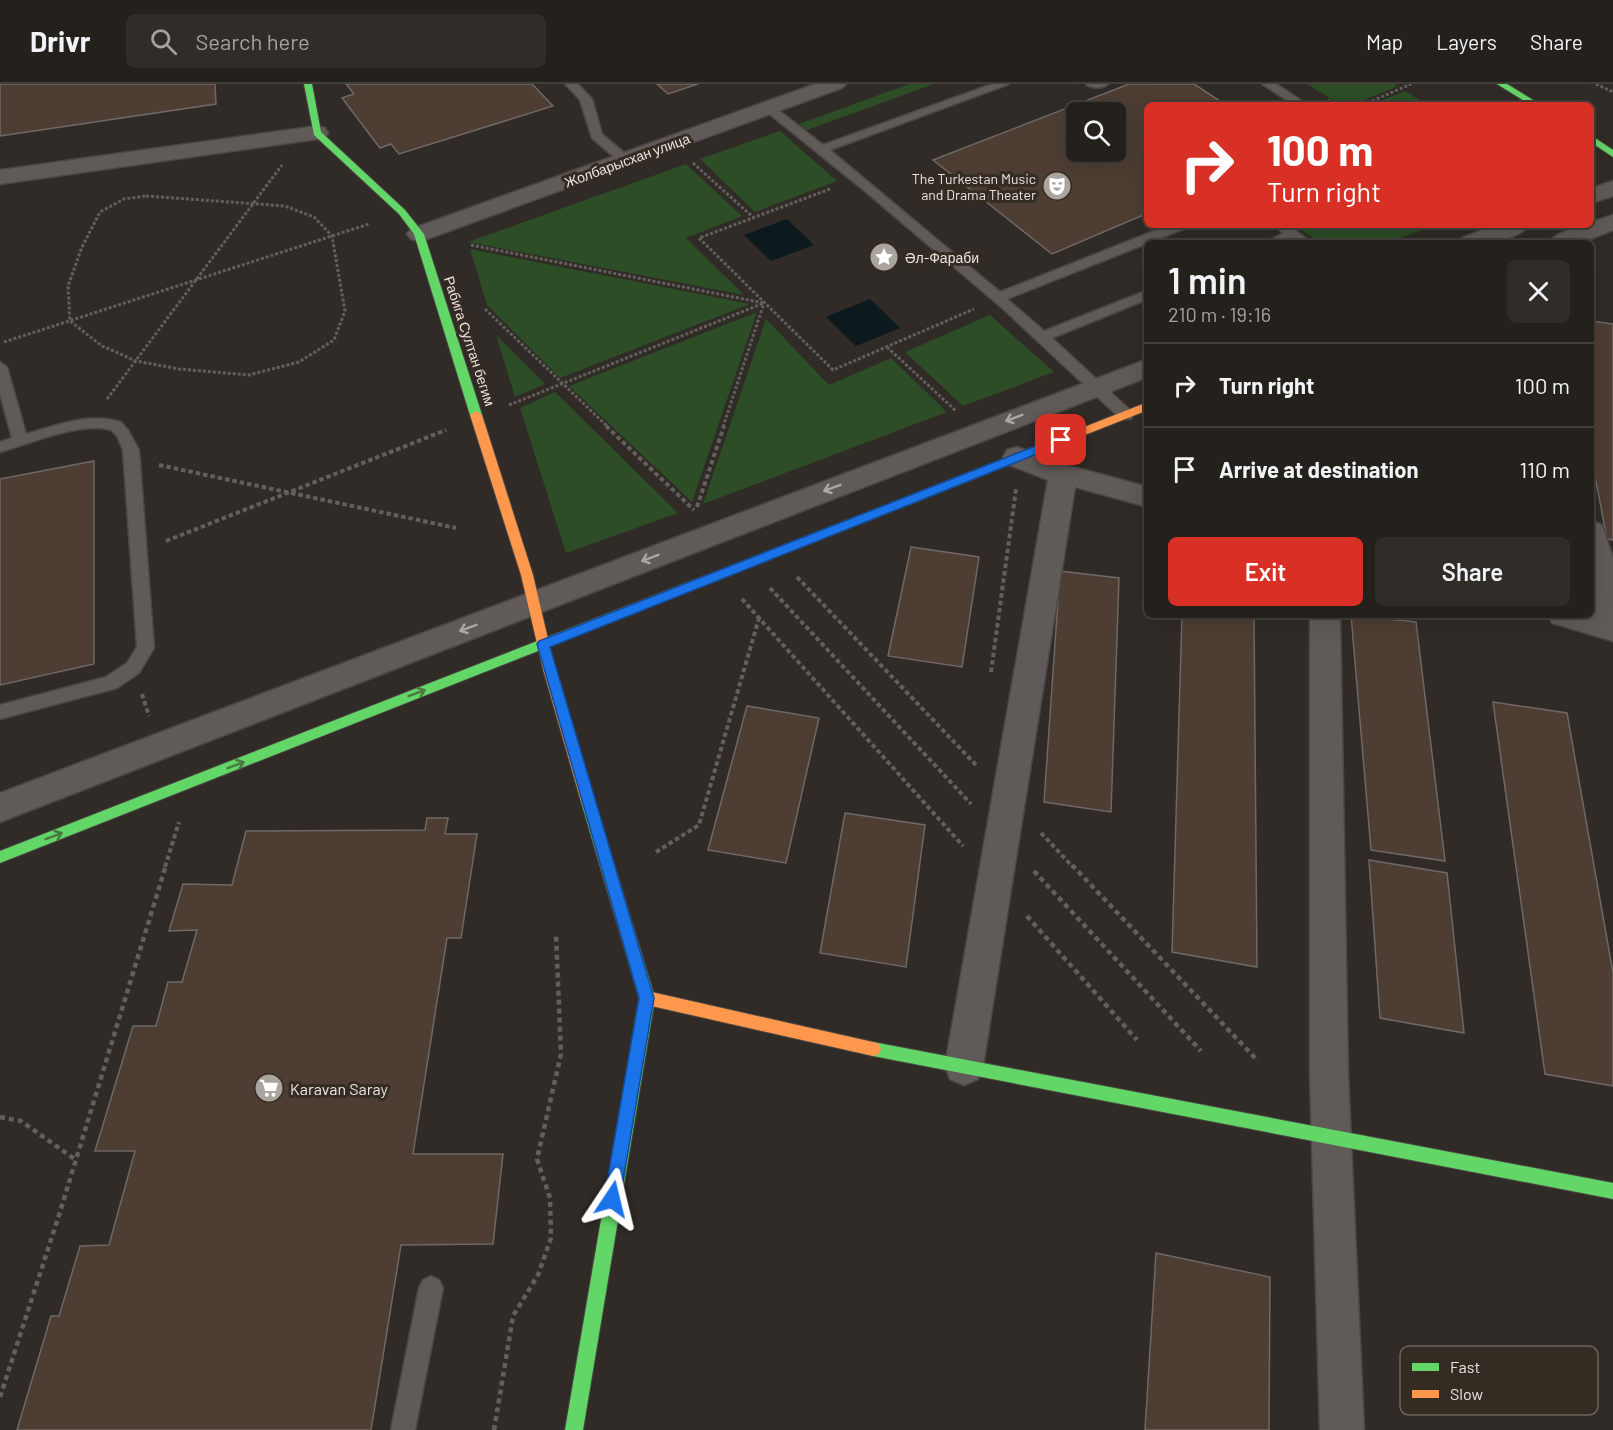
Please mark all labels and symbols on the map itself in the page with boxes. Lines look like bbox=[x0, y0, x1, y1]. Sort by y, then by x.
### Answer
street label: Жолбарысхан улица bbox=[562, 129, 692, 191]
place label: The Turkestan Music and Drama Theater bbox=[912, 170, 1036, 203]
theatre icon: The Turkestan Music and Drama Theater bbox=[1041, 170, 1073, 202]
place icon: Әл-Фараби bbox=[868, 241, 900, 273]
place label: Әл-Фараби bbox=[905, 249, 979, 266]
street label: Рабига Султан бегим bbox=[441, 274, 499, 408]
one-way arrow bbox=[1006, 413, 1024, 424]
pin bbox=[1035, 414, 1086, 465]
one-way arrow bbox=[824, 483, 842, 494]
one-way arrow bbox=[642, 553, 660, 564]
one-way arrow bbox=[460, 623, 478, 634]
one-way arrow bbox=[408, 687, 426, 698]
one-way arrow bbox=[226, 759, 245, 770]
one-way arrow bbox=[45, 830, 63, 841]
supermarket icon: Karavan Saray bbox=[253, 1072, 285, 1104]
place label: Karavan Saray bbox=[290, 1079, 389, 1098]
position arrow bbox=[580, 1167, 644, 1231]
legend bbox=[1400, 1346, 1598, 1415]
text: Fast bbox=[1450, 1357, 1480, 1376]
text: Slow bbox=[1450, 1384, 1483, 1403]

